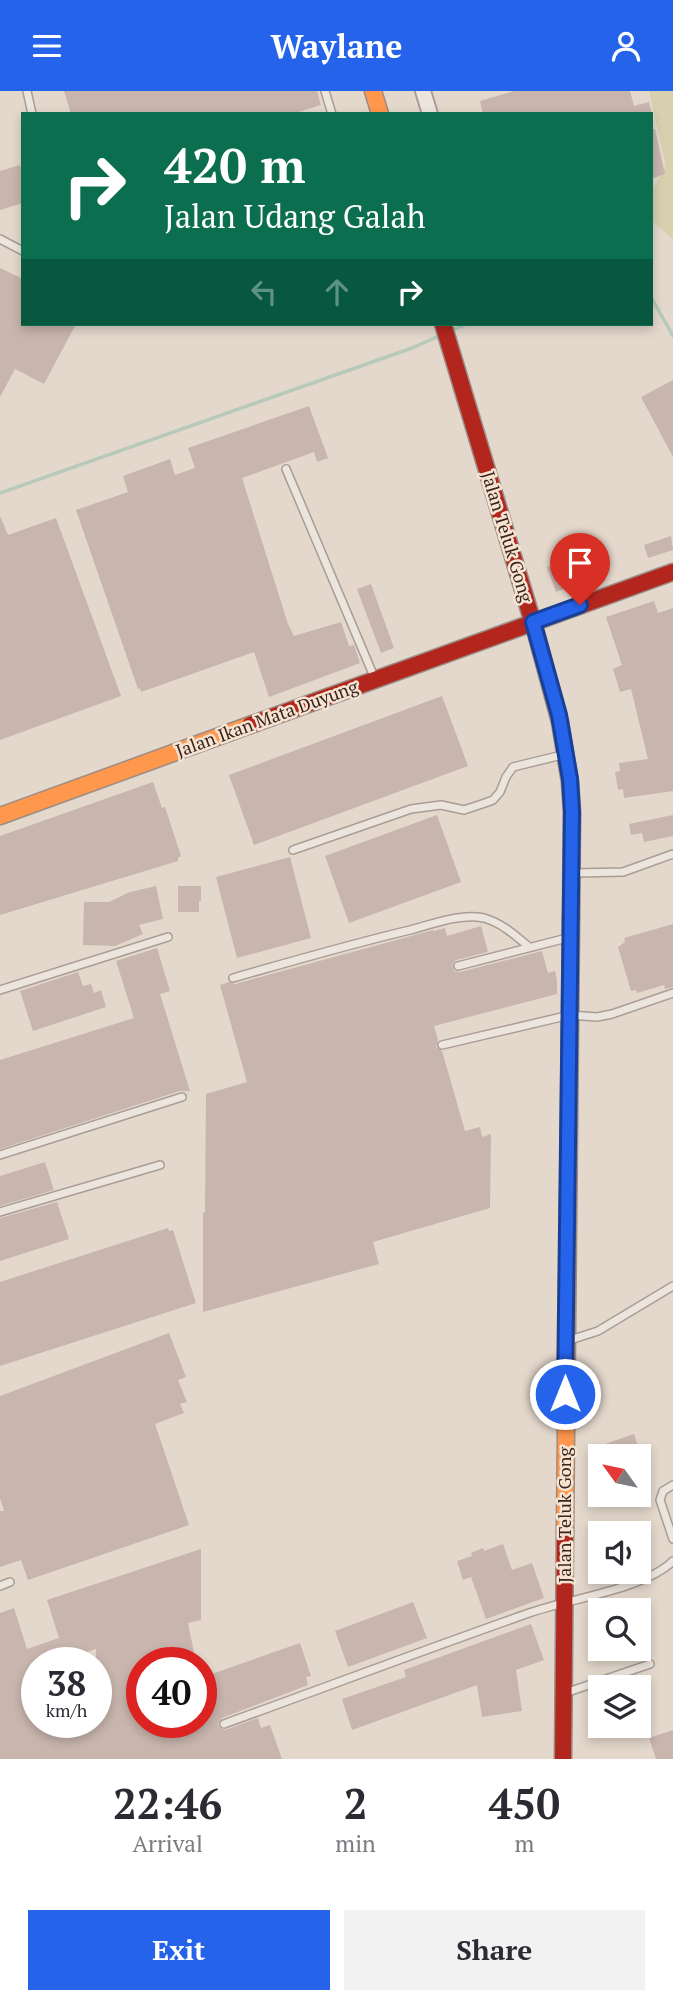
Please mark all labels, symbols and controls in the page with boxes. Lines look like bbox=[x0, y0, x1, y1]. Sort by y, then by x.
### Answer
text: Waylane bbox=[271, 25, 402, 67]
icon: menu bbox=[28, 27, 66, 65]
icon: person bbox=[607, 27, 645, 65]
text: 420 m bbox=[164, 132, 306, 197]
icon: right bbox=[49, 140, 140, 231]
text: Jalan Udang Galah bbox=[164, 195, 425, 237]
icon: left bbox=[245, 273, 283, 311]
icon: ahead bbox=[318, 273, 356, 311]
icon: right bbox=[391, 273, 429, 311]
street label: Jalan Teluk Gong bbox=[477, 468, 539, 606]
pin bbox=[550, 533, 610, 605]
icon: arrive bbox=[561, 544, 599, 582]
street label: Jalan Ikan Mata Duyung bbox=[172, 674, 362, 762]
position arrow bbox=[528, 1357, 602, 1431]
north arrow bbox=[588, 1444, 651, 1507]
map controls bbox=[588, 1444, 651, 1738]
street label: Jalan Teluk Gong bbox=[552, 1447, 576, 1583]
button: sound bbox=[588, 1521, 651, 1584]
button: search bbox=[588, 1598, 651, 1661]
speed limit sign: 40 bbox=[126, 1647, 217, 1738]
text: 38 bbox=[47, 1660, 86, 1706]
button: layers bbox=[588, 1675, 651, 1738]
text: km/h bbox=[46, 1698, 87, 1722]
text: 22:46 bbox=[113, 1775, 222, 1831]
text: 2 bbox=[344, 1775, 367, 1831]
text: 450 bbox=[489, 1775, 560, 1831]
text: Arrival bbox=[132, 1828, 203, 1859]
text: min bbox=[335, 1828, 376, 1859]
text: m bbox=[514, 1828, 534, 1859]
button: Exit bbox=[28, 1910, 330, 1990]
button: Share bbox=[344, 1910, 645, 1990]

